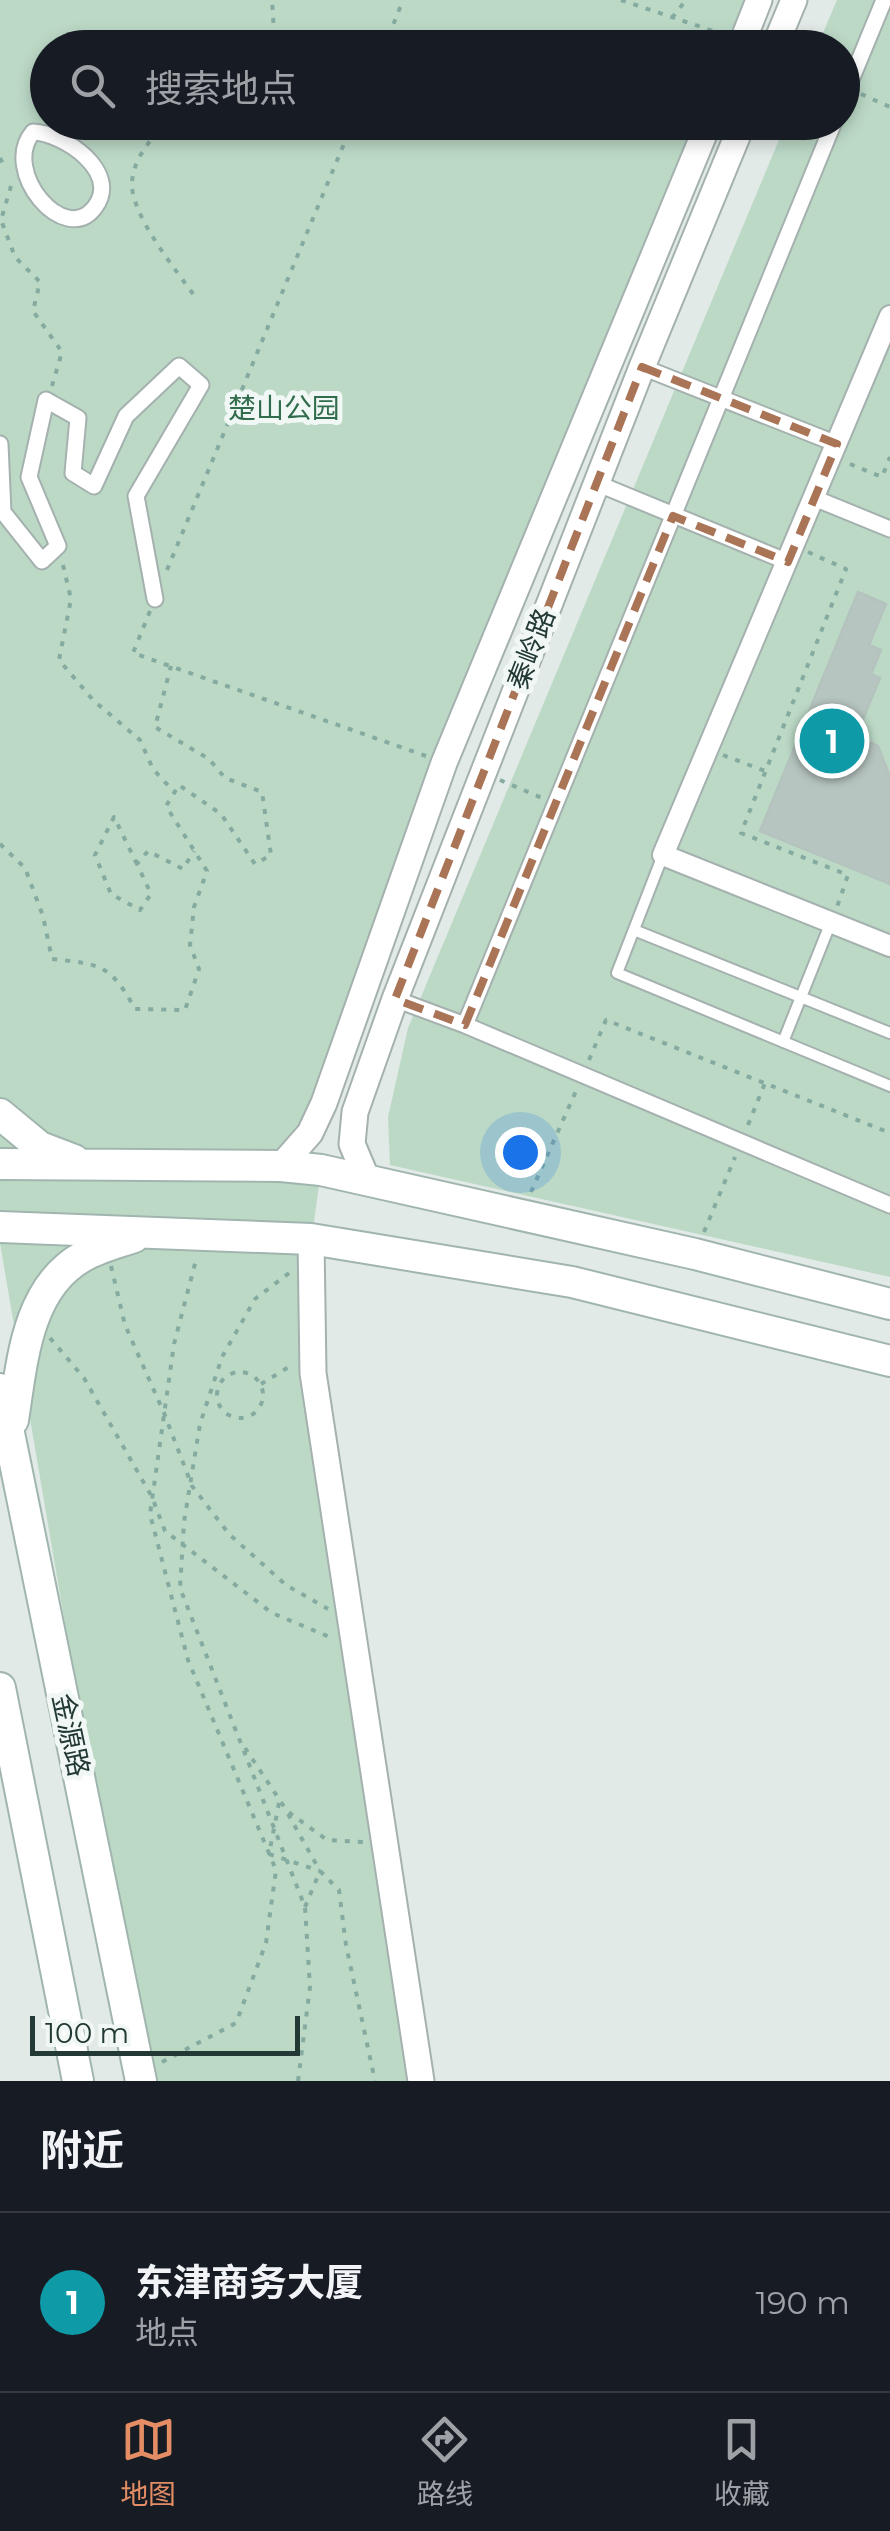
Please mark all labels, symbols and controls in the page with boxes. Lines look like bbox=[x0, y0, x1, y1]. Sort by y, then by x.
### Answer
search box bbox=[30, 30, 860, 140]
icon: search bbox=[65, 58, 120, 113]
text: 搜索地点 bbox=[145, 65, 297, 112]
park label: 楚山公园 bbox=[228, 391, 340, 425]
street label: 秦岭路 bbox=[500, 604, 562, 694]
pin: 1 bbox=[800, 704, 864, 778]
your location bbox=[495, 1127, 546, 1178]
street label: 金源路 bbox=[46, 1690, 96, 1780]
scale bar bbox=[30, 2011, 300, 2056]
text: 100 m bbox=[45, 2016, 129, 2050]
text: 附近 bbox=[40, 2124, 124, 2176]
text: 东津商务大厦 bbox=[135, 2259, 363, 2306]
text: 1 bbox=[66, 2283, 79, 2322]
text: 190 m bbox=[755, 2283, 850, 2322]
text: 地点 bbox=[135, 2313, 199, 2352]
tab: 地图 bbox=[120, 2412, 176, 2512]
tab: 路线 bbox=[417, 2412, 473, 2512]
tab: 收藏 bbox=[714, 2412, 770, 2512]

